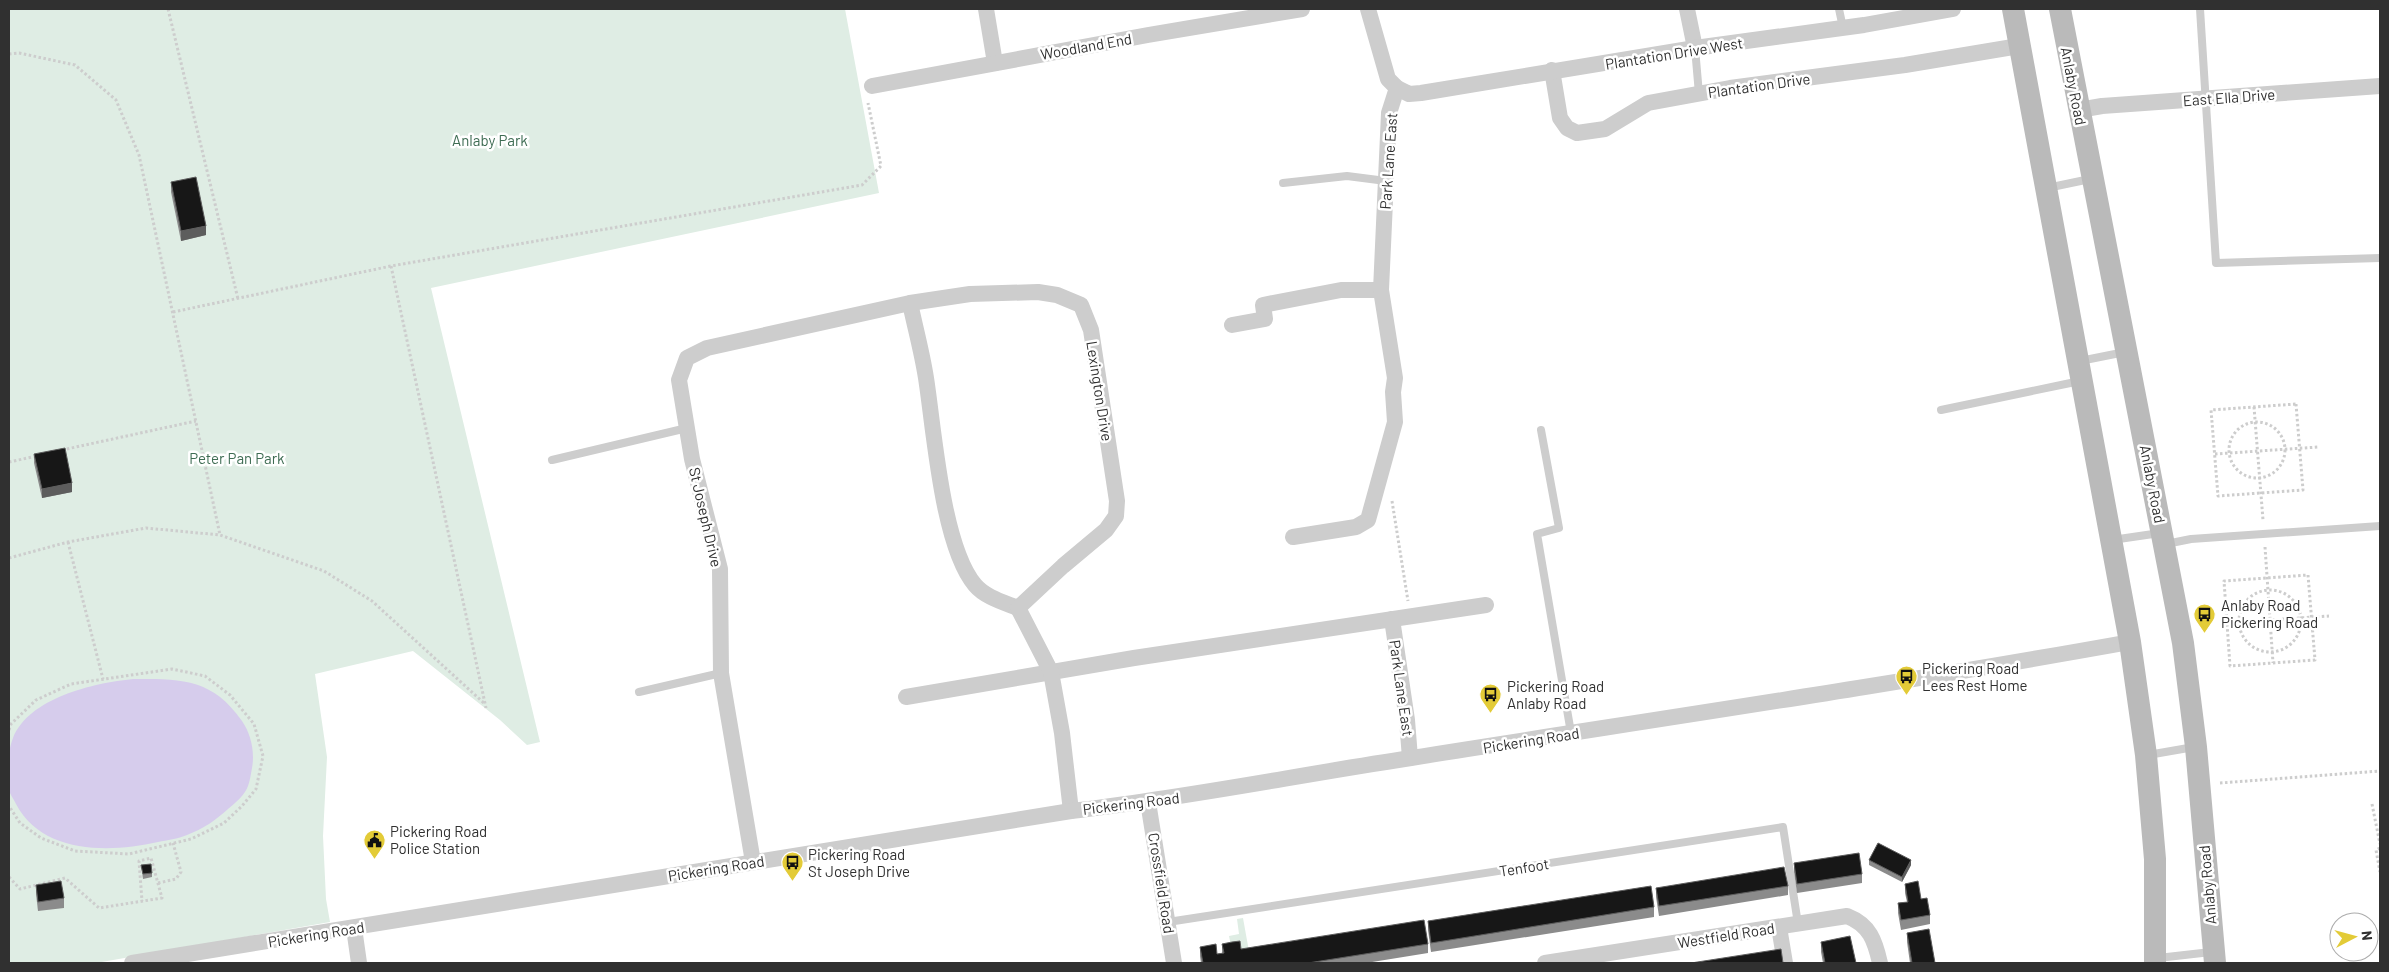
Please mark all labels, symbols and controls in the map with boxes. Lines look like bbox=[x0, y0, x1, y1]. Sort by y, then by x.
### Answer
street label: Woodland End bbox=[1039, 29, 1133, 63]
street label: Plantation Drive West bbox=[1604, 33, 1744, 73]
street label: Anlaby Road bbox=[2058, 45, 2090, 127]
street label: Plantation Drive bbox=[1707, 69, 1811, 101]
street label: East Ella Drive bbox=[2182, 85, 2276, 109]
street label: Park Lane East bbox=[1376, 112, 1400, 210]
park label: Anlaby Park bbox=[452, 131, 528, 149]
street label: Lexington Drive bbox=[1083, 340, 1117, 442]
street label: Anlaby Road bbox=[2137, 443, 2169, 525]
park label: Peter Pan Park bbox=[189, 449, 285, 467]
street label: St Joseph Drive bbox=[686, 465, 726, 569]
place label: Anlaby Road Pickering Road bbox=[2221, 596, 2318, 631]
bus stop icon: Anlaby Road Pickering Road bbox=[2193, 602, 2217, 633]
street label: Park Lane East bbox=[1386, 639, 1418, 737]
place label: Pickering Road Lees Rest Home bbox=[1922, 659, 2028, 694]
bus stop icon: Pickering Road Lees Rest Home bbox=[1894, 665, 1918, 696]
place label: Pickering Road Anlaby Road bbox=[1507, 677, 1604, 712]
bus stop icon: Pickering Road Anlaby Road bbox=[1479, 683, 1503, 714]
street label: Pickering Road bbox=[1482, 724, 1580, 756]
street label: Pickering Road bbox=[1082, 788, 1180, 818]
place label: Pickering Road Police Station bbox=[390, 822, 487, 857]
public building icon: Pickering Road Police Station bbox=[362, 828, 386, 859]
street label: Crossfield Road bbox=[1145, 831, 1179, 935]
place label: Pickering Road St Joseph Drive bbox=[808, 845, 910, 880]
street label: Anlaby Road bbox=[2195, 845, 2219, 925]
bus stop icon: Pickering Road St Joseph Drive bbox=[780, 851, 804, 882]
street label: Pickering Road bbox=[667, 852, 765, 884]
street label: Tenfoot bbox=[1498, 854, 1550, 880]
north arrow bbox=[2329, 912, 2379, 962]
street label: Pickering Road bbox=[267, 918, 365, 950]
street label: Westfield Road bbox=[1676, 918, 1776, 952]
text: N bbox=[2358, 930, 2376, 941]

